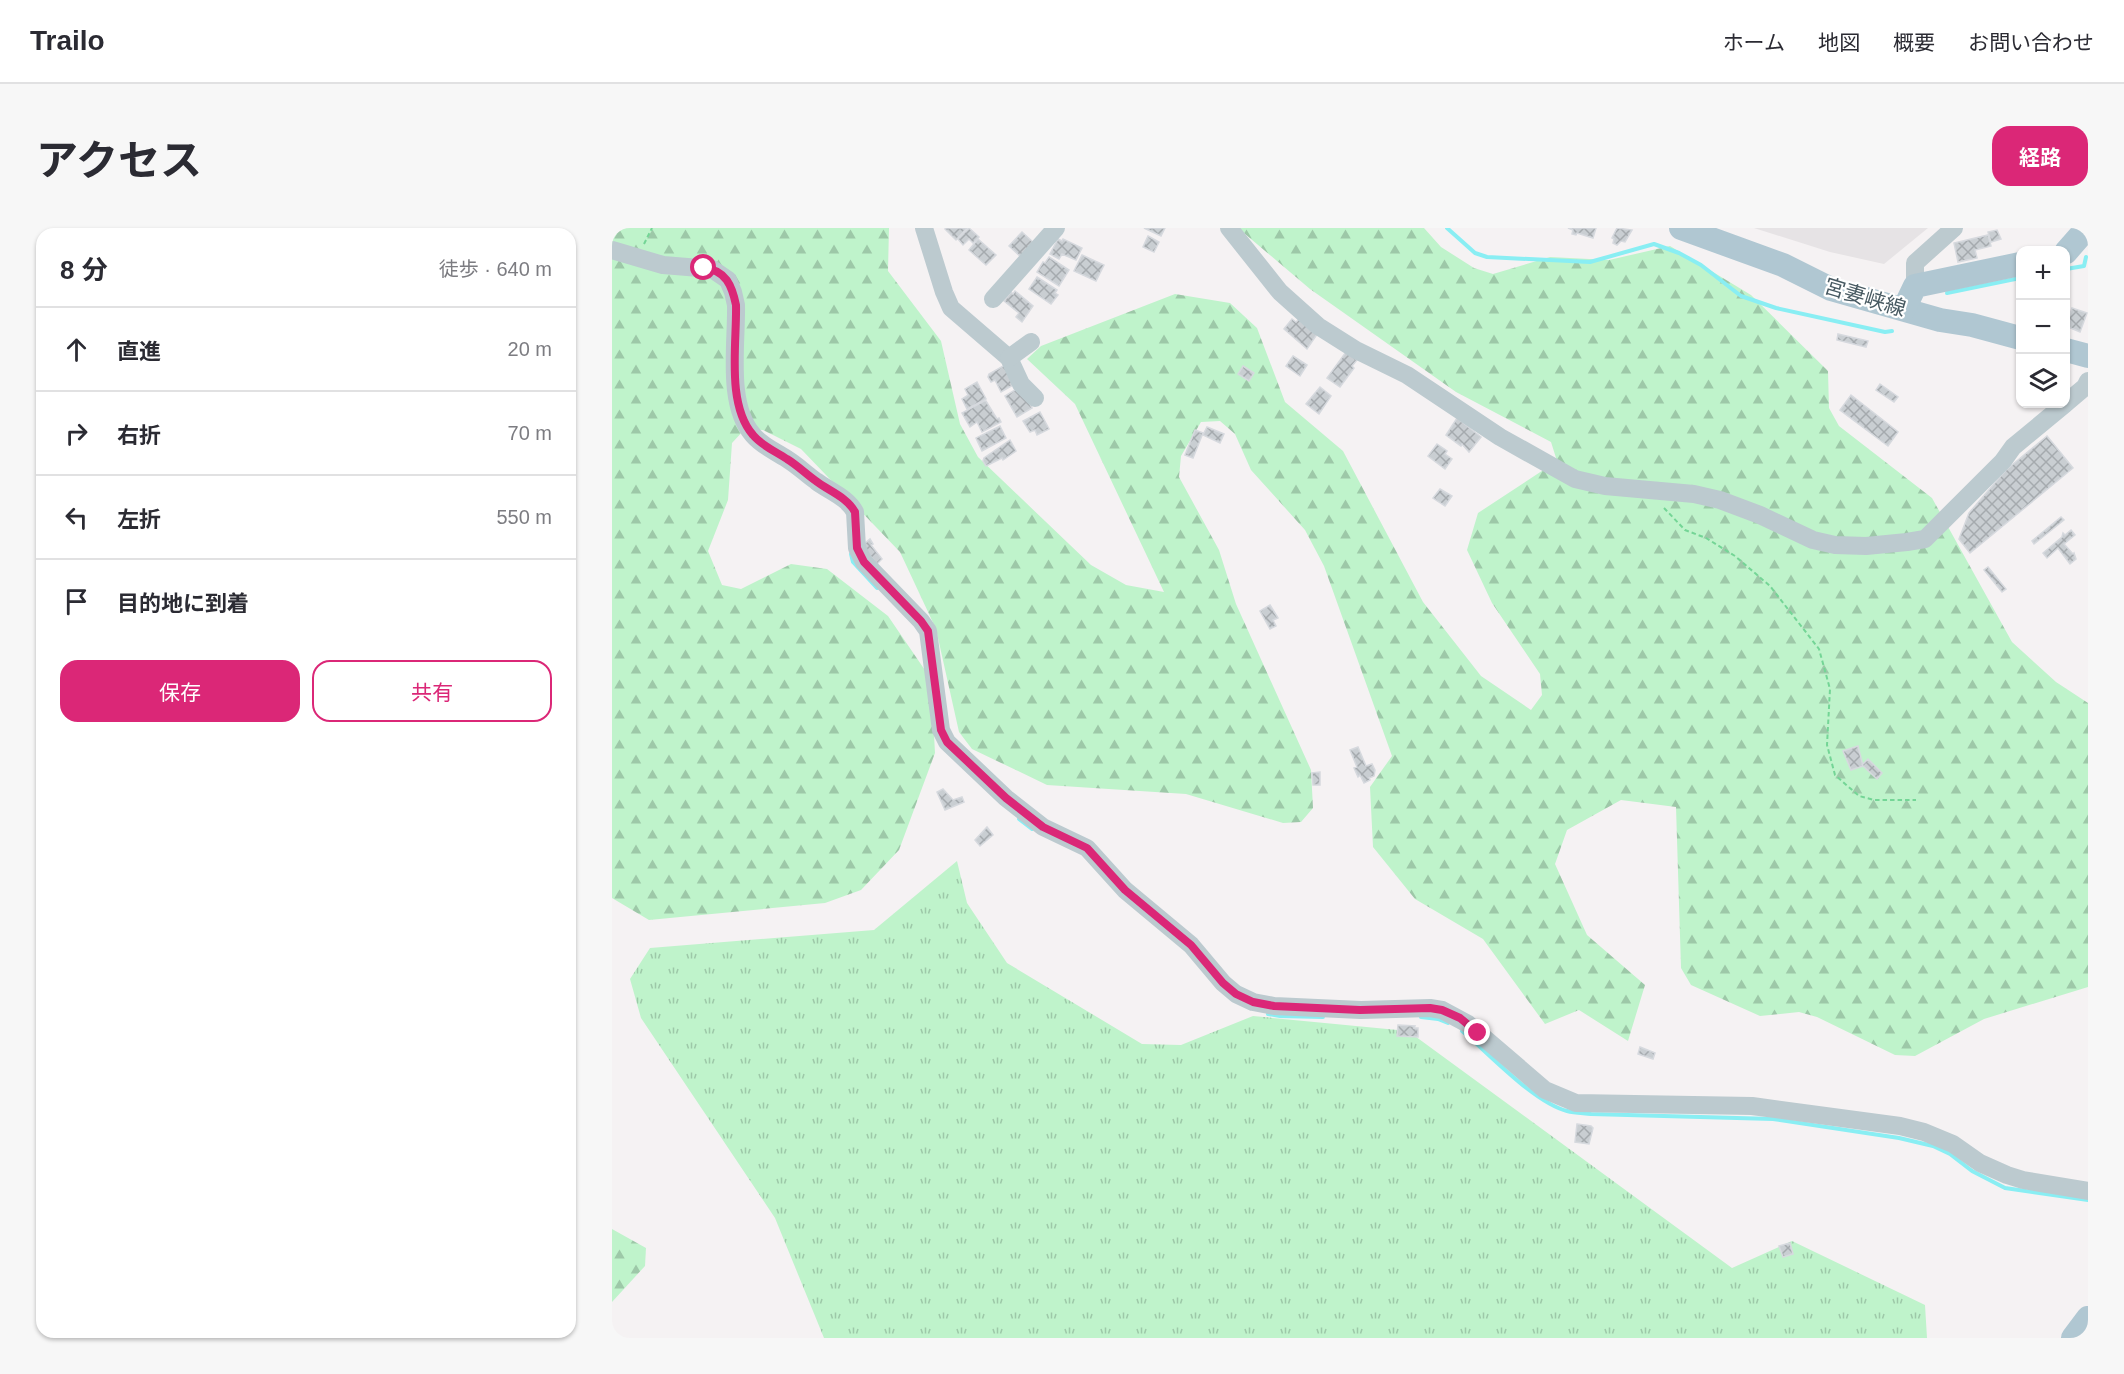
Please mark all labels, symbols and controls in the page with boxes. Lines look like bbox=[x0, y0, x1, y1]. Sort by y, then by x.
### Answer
text: Trailo bbox=[30, 25, 105, 56]
text: ホーム bbox=[1723, 31, 1785, 54]
text: 地図 bbox=[1818, 31, 1860, 54]
text: 概要 bbox=[1893, 31, 1935, 54]
text: お問い合わせ bbox=[1968, 31, 2094, 54]
button: 経路 bbox=[1992, 126, 2088, 186]
text: アクセス bbox=[36, 137, 202, 184]
map controls bbox=[2016, 246, 2070, 408]
button: + bbox=[2016, 246, 2070, 300]
route start bbox=[690, 254, 716, 280]
text: 8 分 bbox=[60, 255, 108, 285]
text: 徒歩 · 640 m bbox=[439, 258, 552, 280]
street label: 宮妻峡線 bbox=[1821, 274, 1909, 320]
button: − bbox=[2016, 300, 2070, 354]
icon: ahead bbox=[60, 333, 93, 366]
text: 20 m bbox=[508, 338, 552, 360]
text: 直進 bbox=[117, 339, 161, 364]
button: layers bbox=[2016, 354, 2070, 408]
icon: right bbox=[60, 417, 93, 450]
text: 70 m bbox=[508, 422, 552, 444]
text: 右折 bbox=[117, 423, 161, 448]
icon: left bbox=[60, 501, 93, 534]
text: 550 m bbox=[496, 506, 552, 528]
text: 左折 bbox=[117, 507, 161, 532]
icon: arrive bbox=[60, 585, 93, 618]
text: 目的地に到着 bbox=[117, 591, 249, 616]
button: 保存 bbox=[60, 660, 300, 722]
button: 共有 bbox=[312, 660, 552, 722]
route end bbox=[1464, 1019, 1490, 1045]

